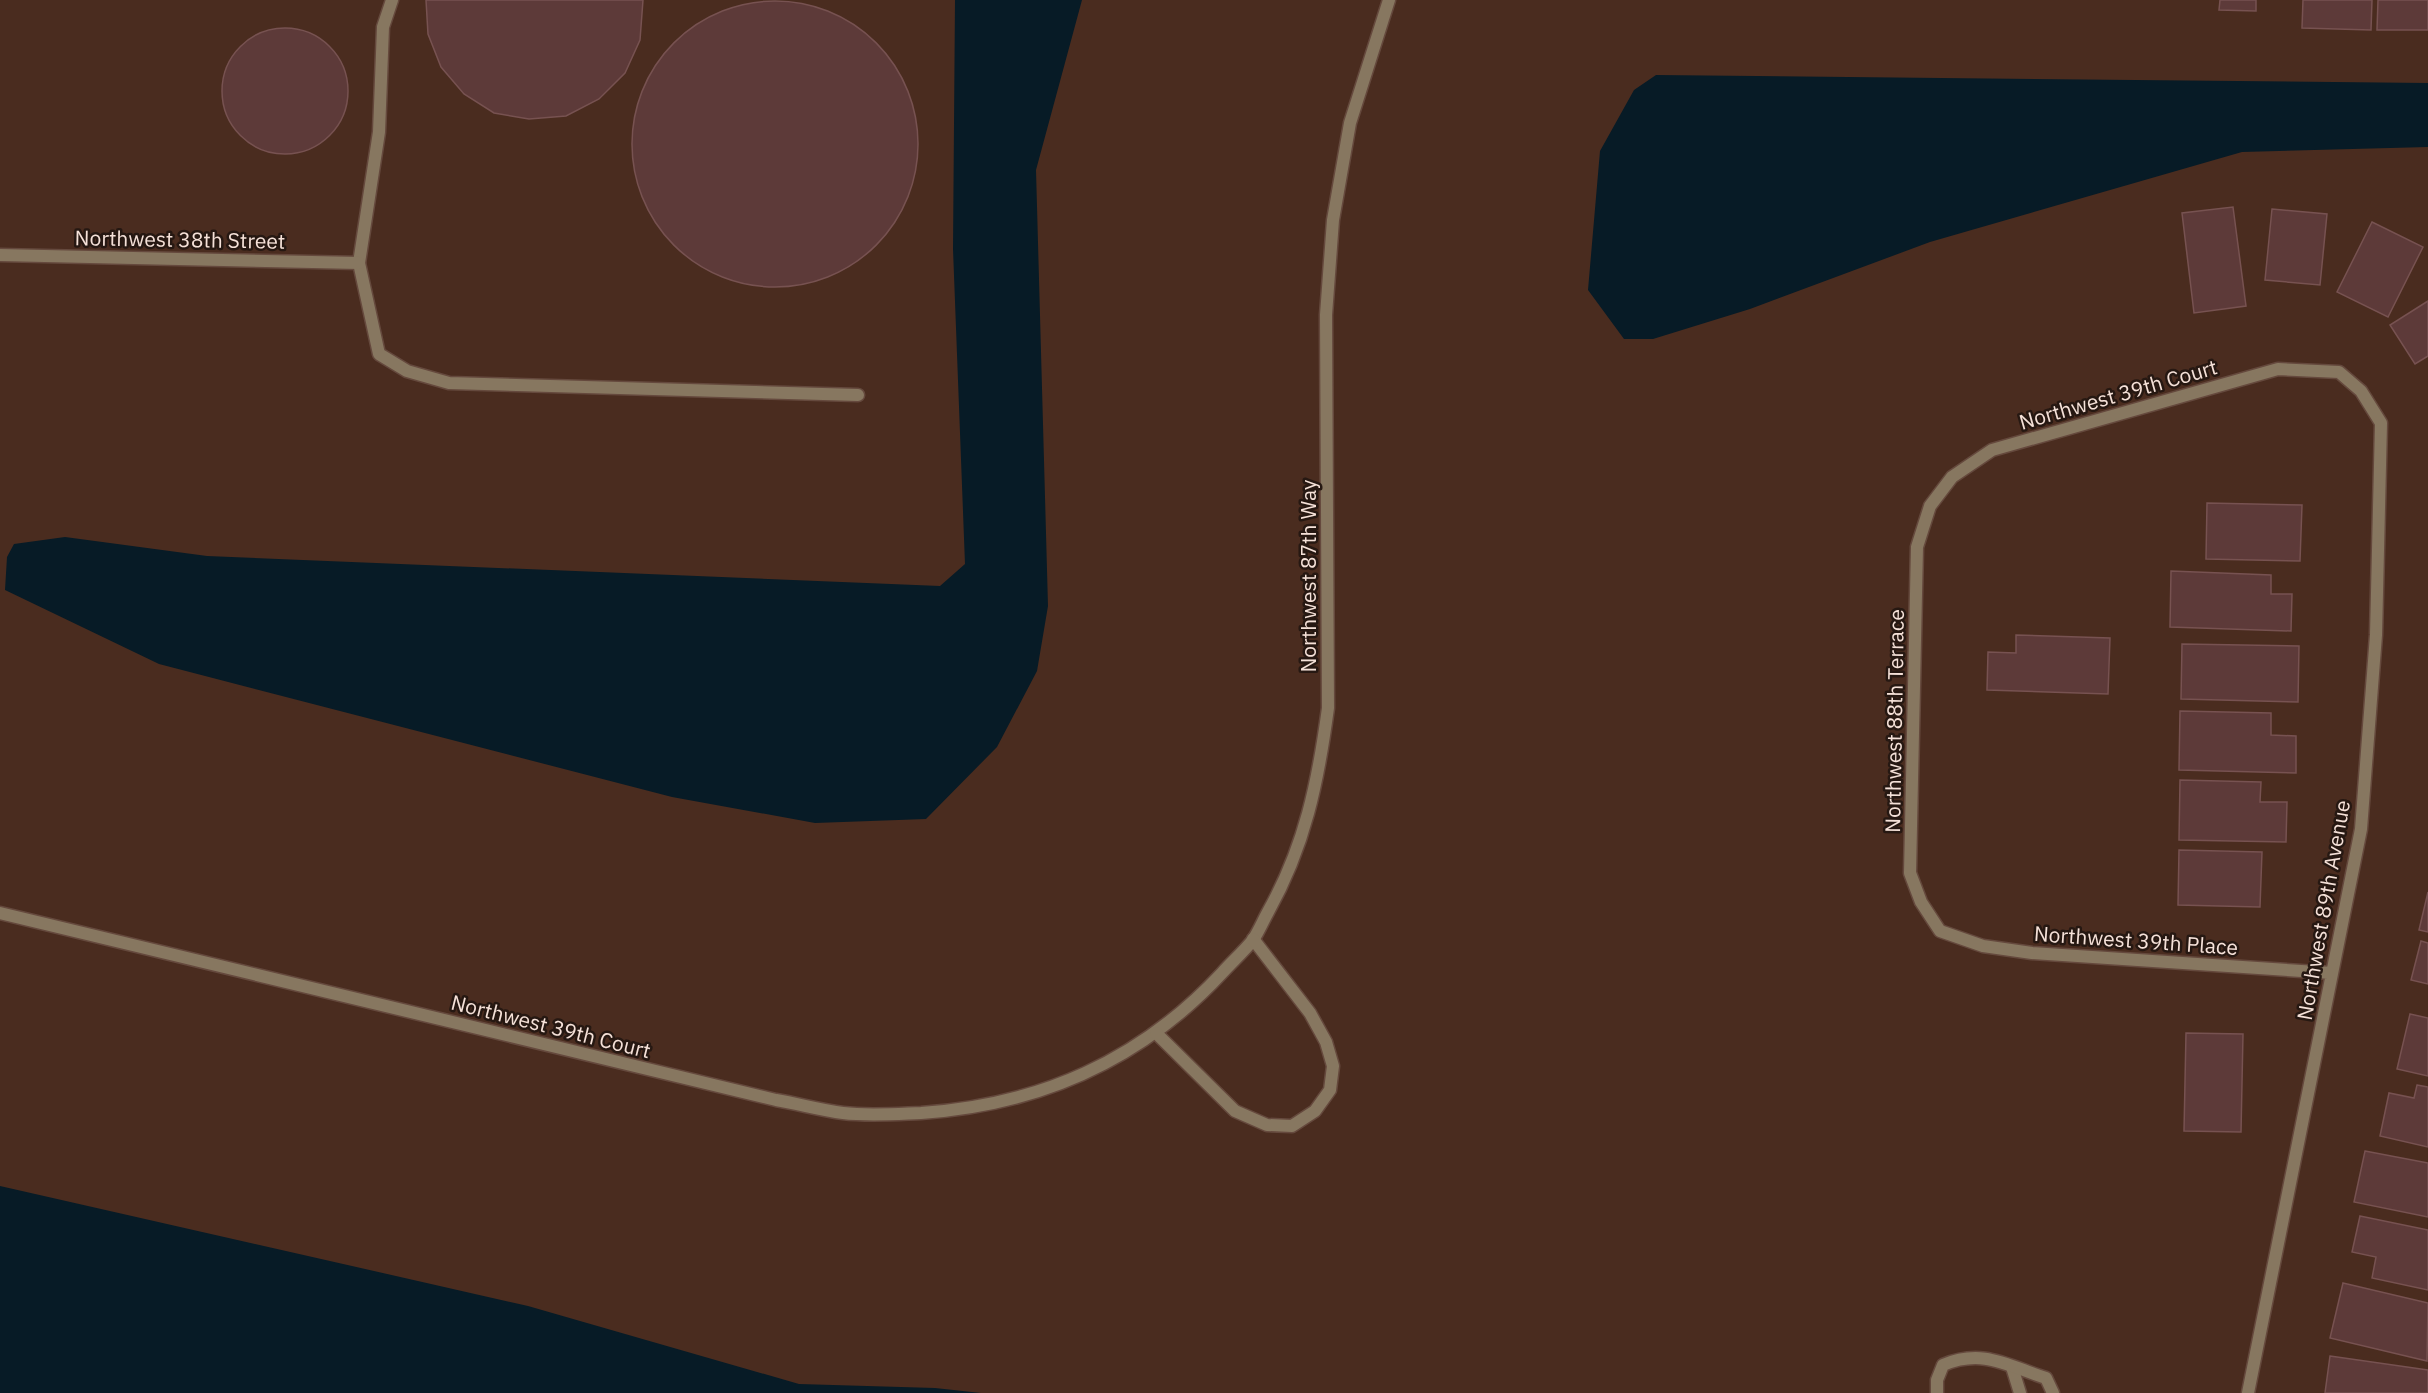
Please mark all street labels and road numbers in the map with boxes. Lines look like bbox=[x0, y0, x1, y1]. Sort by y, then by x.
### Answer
street label: Northwest 38th Street bbox=[74, 223, 286, 255]
street label: Northwest 39th Court bbox=[2016, 352, 2220, 436]
street label: Northwest 87th Way bbox=[1294, 479, 1322, 673]
street label: Northwest 88th Terrace bbox=[1878, 609, 1910, 833]
street label: Northwest 89th Avenue bbox=[2290, 798, 2356, 1022]
street label: Northwest 39th Place bbox=[2033, 919, 2239, 961]
street label: Northwest 39th Court bbox=[448, 988, 654, 1064]

